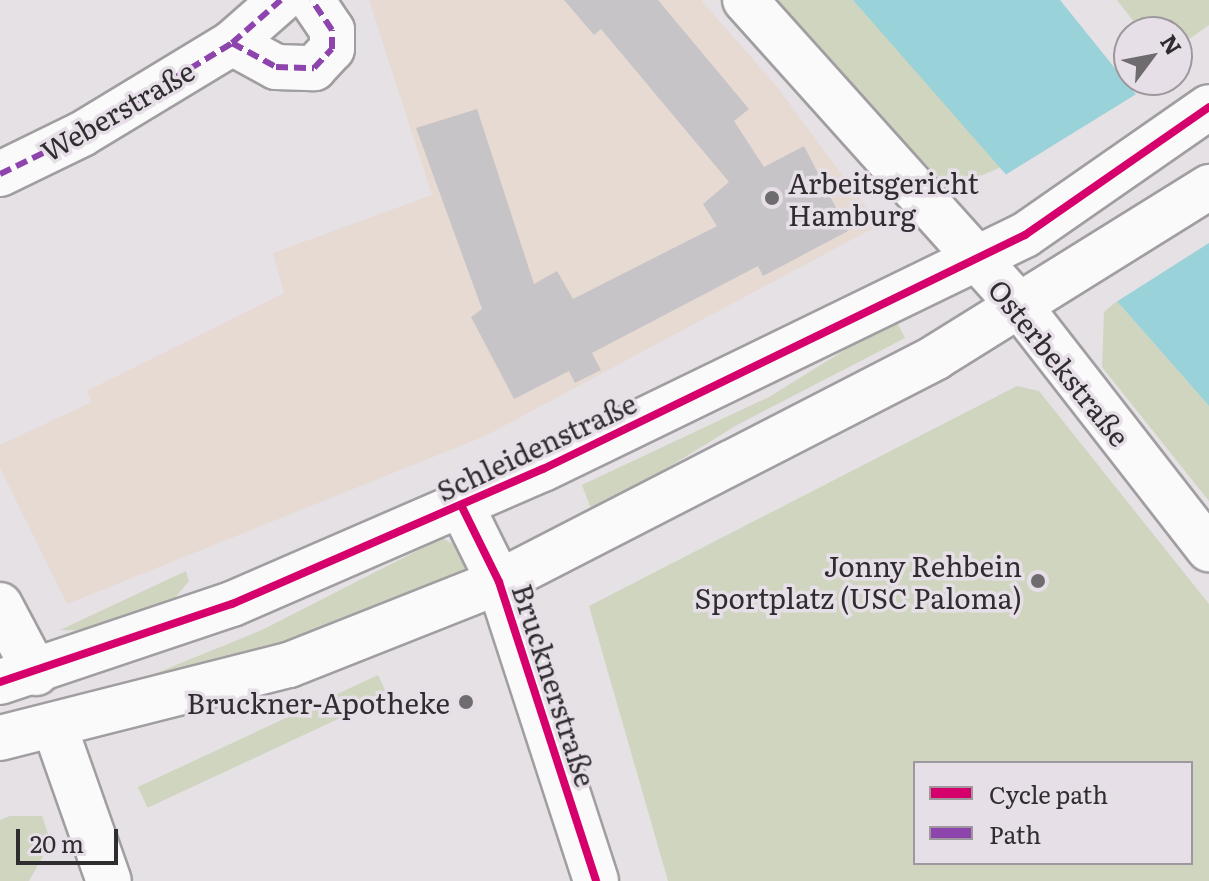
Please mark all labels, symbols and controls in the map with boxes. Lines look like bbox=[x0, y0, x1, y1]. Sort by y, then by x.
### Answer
north arrow bbox=[1113, 16, 1193, 96]
text: N bbox=[1153, 28, 1191, 61]
street label: Weberstraße bbox=[34, 53, 200, 167]
place label: Arbeitsgericht Hamburg bbox=[788, 165, 979, 231]
marker: Arbeitsgericht Hamburg bbox=[763, 189, 781, 207]
street label: Osterbekstraße bbox=[982, 272, 1138, 452]
street label: Schleidenstraße bbox=[431, 385, 641, 507]
place label: Jonny Rehbein Sportplatz (USC Paloma) bbox=[695, 548, 1022, 614]
marker: Jonny Rehbein Sportplatz (USC Paloma) bbox=[1029, 572, 1047, 590]
street label: Brucknerstraße bbox=[506, 579, 604, 791]
place label: Bruckner-Apotheke bbox=[187, 685, 450, 719]
marker: Bruckner-Apotheke bbox=[457, 693, 475, 711]
legend bbox=[913, 761, 1193, 865]
text: Cycle path bbox=[989, 776, 1108, 811]
scale bar bbox=[20, 813, 122, 863]
text: Path bbox=[989, 816, 1041, 851]
text: 20 m bbox=[30, 825, 84, 860]

